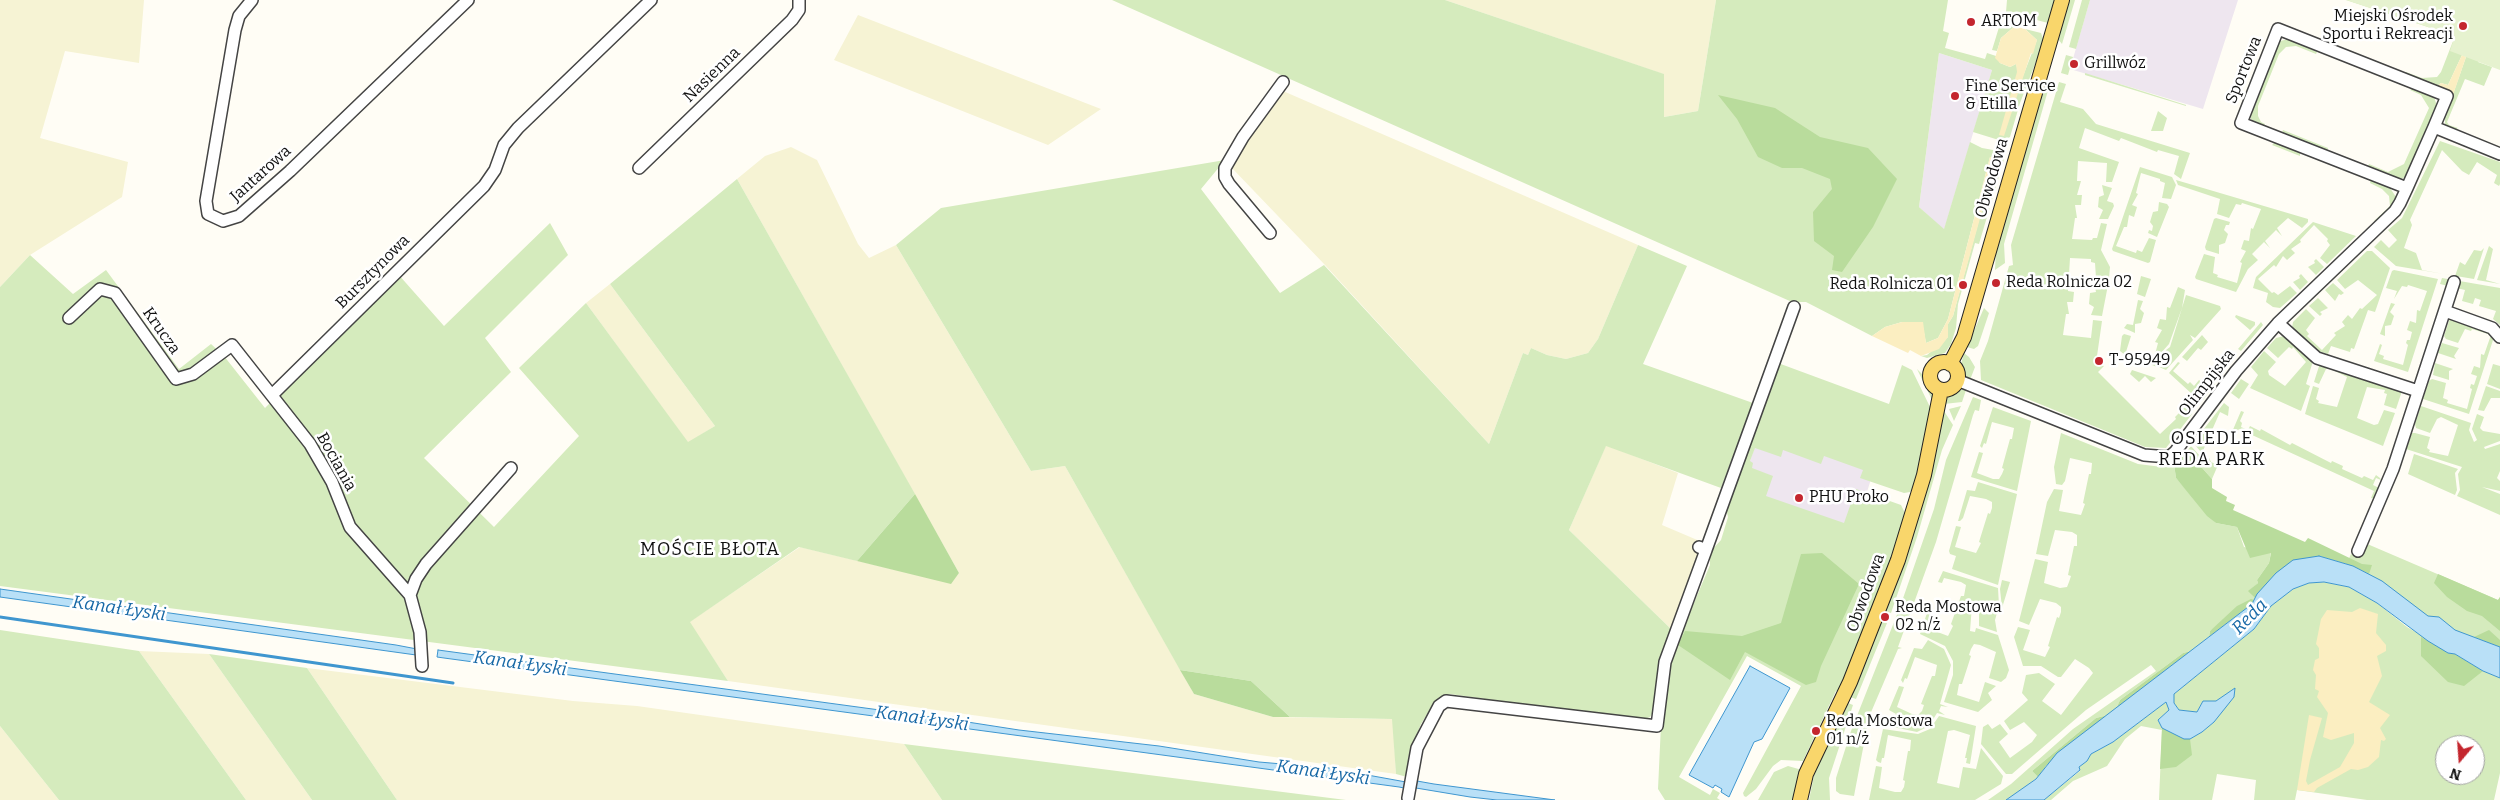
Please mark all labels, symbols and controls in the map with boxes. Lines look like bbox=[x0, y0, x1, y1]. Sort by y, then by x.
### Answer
place label: Miejski Ośrodek Sportu i Rekreacji bbox=[2322, 7, 2453, 45]
place label: ARTOM bbox=[1981, 12, 2037, 32]
marker: ARTOM bbox=[1965, 16, 1977, 28]
marker: Miejski Ośrodek Sportu i Rekreacji bbox=[2457, 20, 2469, 32]
street label: Sportowa bbox=[2222, 34, 2266, 106]
street label: Nasienna bbox=[680, 43, 744, 107]
place label: Grillwóz bbox=[2084, 54, 2146, 74]
marker: Grillwóz bbox=[2068, 58, 2080, 70]
place label: Fine Service & Etilla bbox=[1965, 77, 2056, 115]
marker: Fine Service & Etilla bbox=[1949, 90, 1961, 102]
street label: Obwodowa bbox=[1971, 136, 2013, 220]
street label: Jantarowa bbox=[227, 142, 295, 206]
street label: Bursztynowa bbox=[332, 231, 414, 313]
place label: Reda Rolnicza 02 bbox=[2006, 273, 2132, 293]
place label: Reda Rolnicza 01 bbox=[1829, 275, 1953, 295]
marker: Reda Rolnicza 02 bbox=[1990, 277, 2002, 289]
marker: Reda Rolnicza 01 bbox=[1957, 279, 1969, 291]
street label: Krucza bbox=[138, 304, 184, 358]
street label: Olimpijska bbox=[2175, 346, 2239, 420]
place label: T-95949 bbox=[2109, 351, 2170, 371]
marker: T-95949 bbox=[2093, 355, 2105, 367]
district label: OSIEDLE REDA PARK bbox=[2157, 428, 2267, 470]
street label: Bociania bbox=[312, 429, 360, 495]
place label: PHU Proko bbox=[1809, 488, 1889, 508]
marker: PHU Proko bbox=[1793, 492, 1805, 504]
district label: MOŚCIE BŁOTA bbox=[638, 539, 782, 561]
street label: Obwodowa bbox=[1843, 551, 1889, 635]
water label: Kanał Łyski bbox=[71, 592, 167, 626]
water label: Reda bbox=[2228, 595, 2272, 639]
place label: Reda Mostowa 02 n/ż bbox=[1895, 598, 2002, 636]
marker: Reda Mostowa 02 n/ż bbox=[1879, 611, 1891, 623]
water label: Kanał Łyski bbox=[472, 647, 568, 681]
water label: Kanał Łyski bbox=[874, 702, 970, 736]
place label: Reda Mostowa 01 n/ż bbox=[1826, 712, 1933, 750]
marker: Reda Mostowa 01 n/ż bbox=[1810, 725, 1822, 737]
north arrow bbox=[2435, 735, 2485, 785]
water label: Kanał Łyski bbox=[1275, 756, 1371, 790]
text: N bbox=[2448, 764, 2463, 784]

